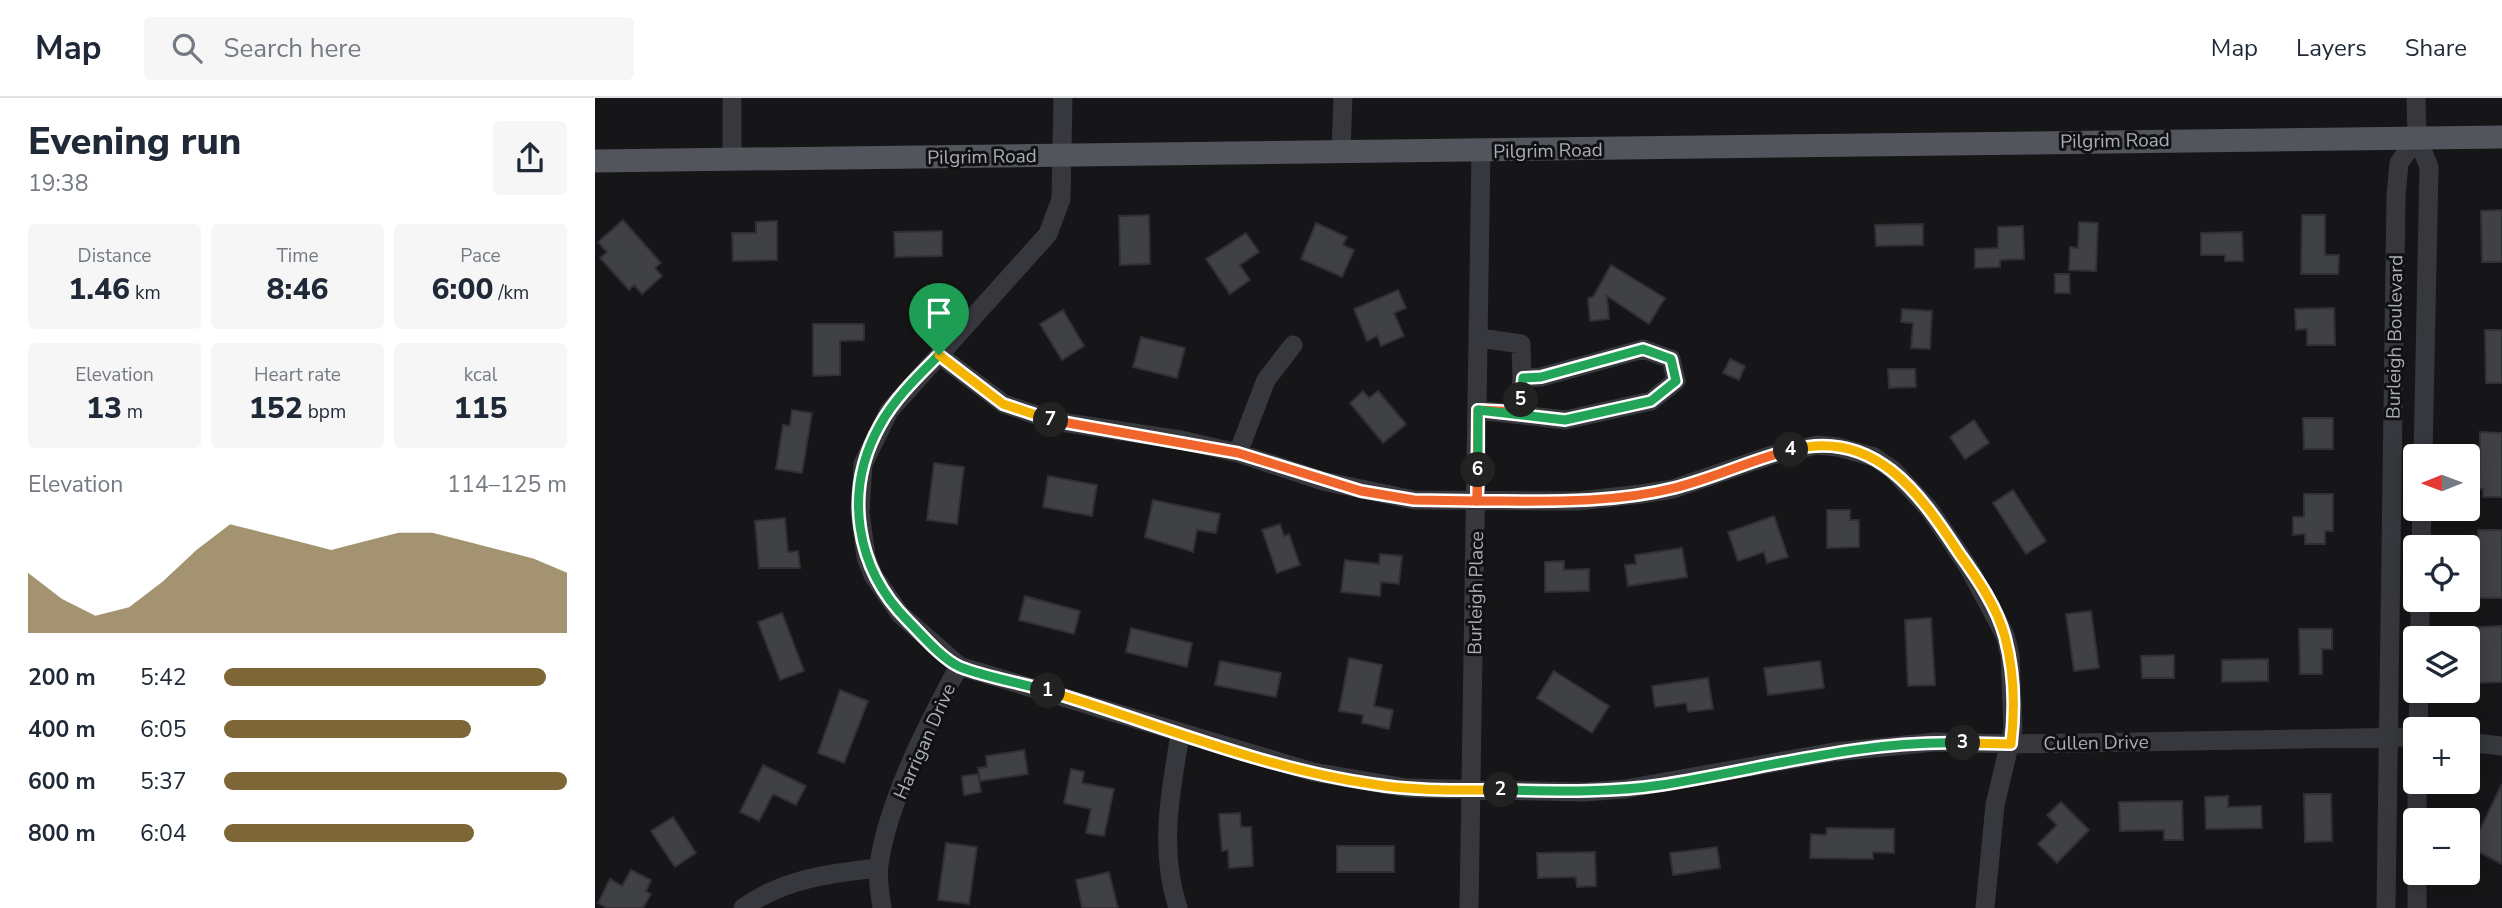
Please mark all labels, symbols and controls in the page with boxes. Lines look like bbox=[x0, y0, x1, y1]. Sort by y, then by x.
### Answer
search box bbox=[144, 17, 634, 80]
text: Map bbox=[35, 26, 102, 71]
icon: search bbox=[168, 29, 206, 67]
text: Search here bbox=[224, 31, 361, 66]
text: Map bbox=[2211, 32, 2258, 64]
text: Layers bbox=[2296, 32, 2367, 64]
text: Share bbox=[2405, 32, 2467, 64]
text: Evening run bbox=[28, 116, 241, 167]
button: share bbox=[493, 121, 567, 195]
street label: Pilgrim Road bbox=[2060, 127, 2170, 155]
street label: Pilgrim Road bbox=[1493, 137, 1603, 165]
street label: Pilgrim Road bbox=[927, 143, 1037, 171]
text: 19:38 bbox=[28, 168, 88, 199]
text: Distance bbox=[78, 243, 151, 269]
text: Time bbox=[276, 243, 319, 269]
text: Pace bbox=[460, 243, 501, 269]
street label: Burleigh Boulevard bbox=[2381, 255, 2409, 419]
text: 1.46 bbox=[68, 269, 130, 310]
text: 8:46 bbox=[267, 269, 328, 310]
text: 6:00 bbox=[432, 269, 493, 310]
text: km bbox=[130, 280, 161, 306]
text: /km bbox=[493, 280, 529, 306]
pin bbox=[909, 283, 969, 355]
icon: arrive bbox=[920, 294, 958, 332]
text: Elevation bbox=[75, 362, 154, 388]
text: Heart rate bbox=[254, 362, 341, 388]
text: kcal bbox=[464, 362, 497, 388]
pin: 5 bbox=[1503, 382, 1539, 418]
text: 5 bbox=[1515, 386, 1526, 412]
text: 13 bbox=[86, 388, 122, 429]
text: 152 bbox=[249, 388, 303, 429]
text: 115 bbox=[454, 388, 508, 429]
text: m bbox=[122, 399, 143, 425]
text: bpm bbox=[303, 399, 346, 425]
pin: 7 bbox=[1033, 402, 1069, 438]
text: 7 bbox=[1045, 406, 1056, 432]
pin: 4 bbox=[1773, 432, 1809, 468]
text: 4 bbox=[1785, 436, 1796, 462]
north arrow bbox=[2403, 444, 2480, 522]
map controls bbox=[2403, 444, 2480, 885]
pin: 6 bbox=[1461, 452, 1495, 488]
text: 6 bbox=[1472, 456, 1483, 482]
text: Elevation bbox=[28, 469, 123, 500]
text: 114–125 m bbox=[447, 469, 567, 500]
street label: Burleigh Place bbox=[1462, 531, 1490, 655]
button: locate bbox=[2403, 535, 2480, 612]
button: layers bbox=[2403, 626, 2480, 703]
text: 200 m bbox=[28, 662, 96, 693]
text: 5:42 bbox=[140, 662, 187, 693]
pin: 1 bbox=[1030, 674, 1065, 708]
text: 1 bbox=[1042, 677, 1053, 703]
street label: Harrigan Drive bbox=[888, 679, 962, 804]
text: 400 m bbox=[28, 714, 96, 745]
text: 6:05 bbox=[140, 714, 187, 745]
button: + bbox=[2403, 717, 2480, 794]
pin: 3 bbox=[1945, 726, 1981, 760]
text: 3 bbox=[1957, 729, 1968, 755]
street label: Cullen Drive bbox=[2043, 729, 2149, 757]
text: 600 m bbox=[28, 766, 96, 797]
text: 5:37 bbox=[140, 766, 187, 797]
pin: 2 bbox=[1483, 772, 1518, 808]
text: 2 bbox=[1495, 776, 1506, 802]
button: − bbox=[2403, 808, 2480, 885]
text: 800 m bbox=[28, 818, 96, 849]
text: 6:04 bbox=[140, 818, 187, 849]

